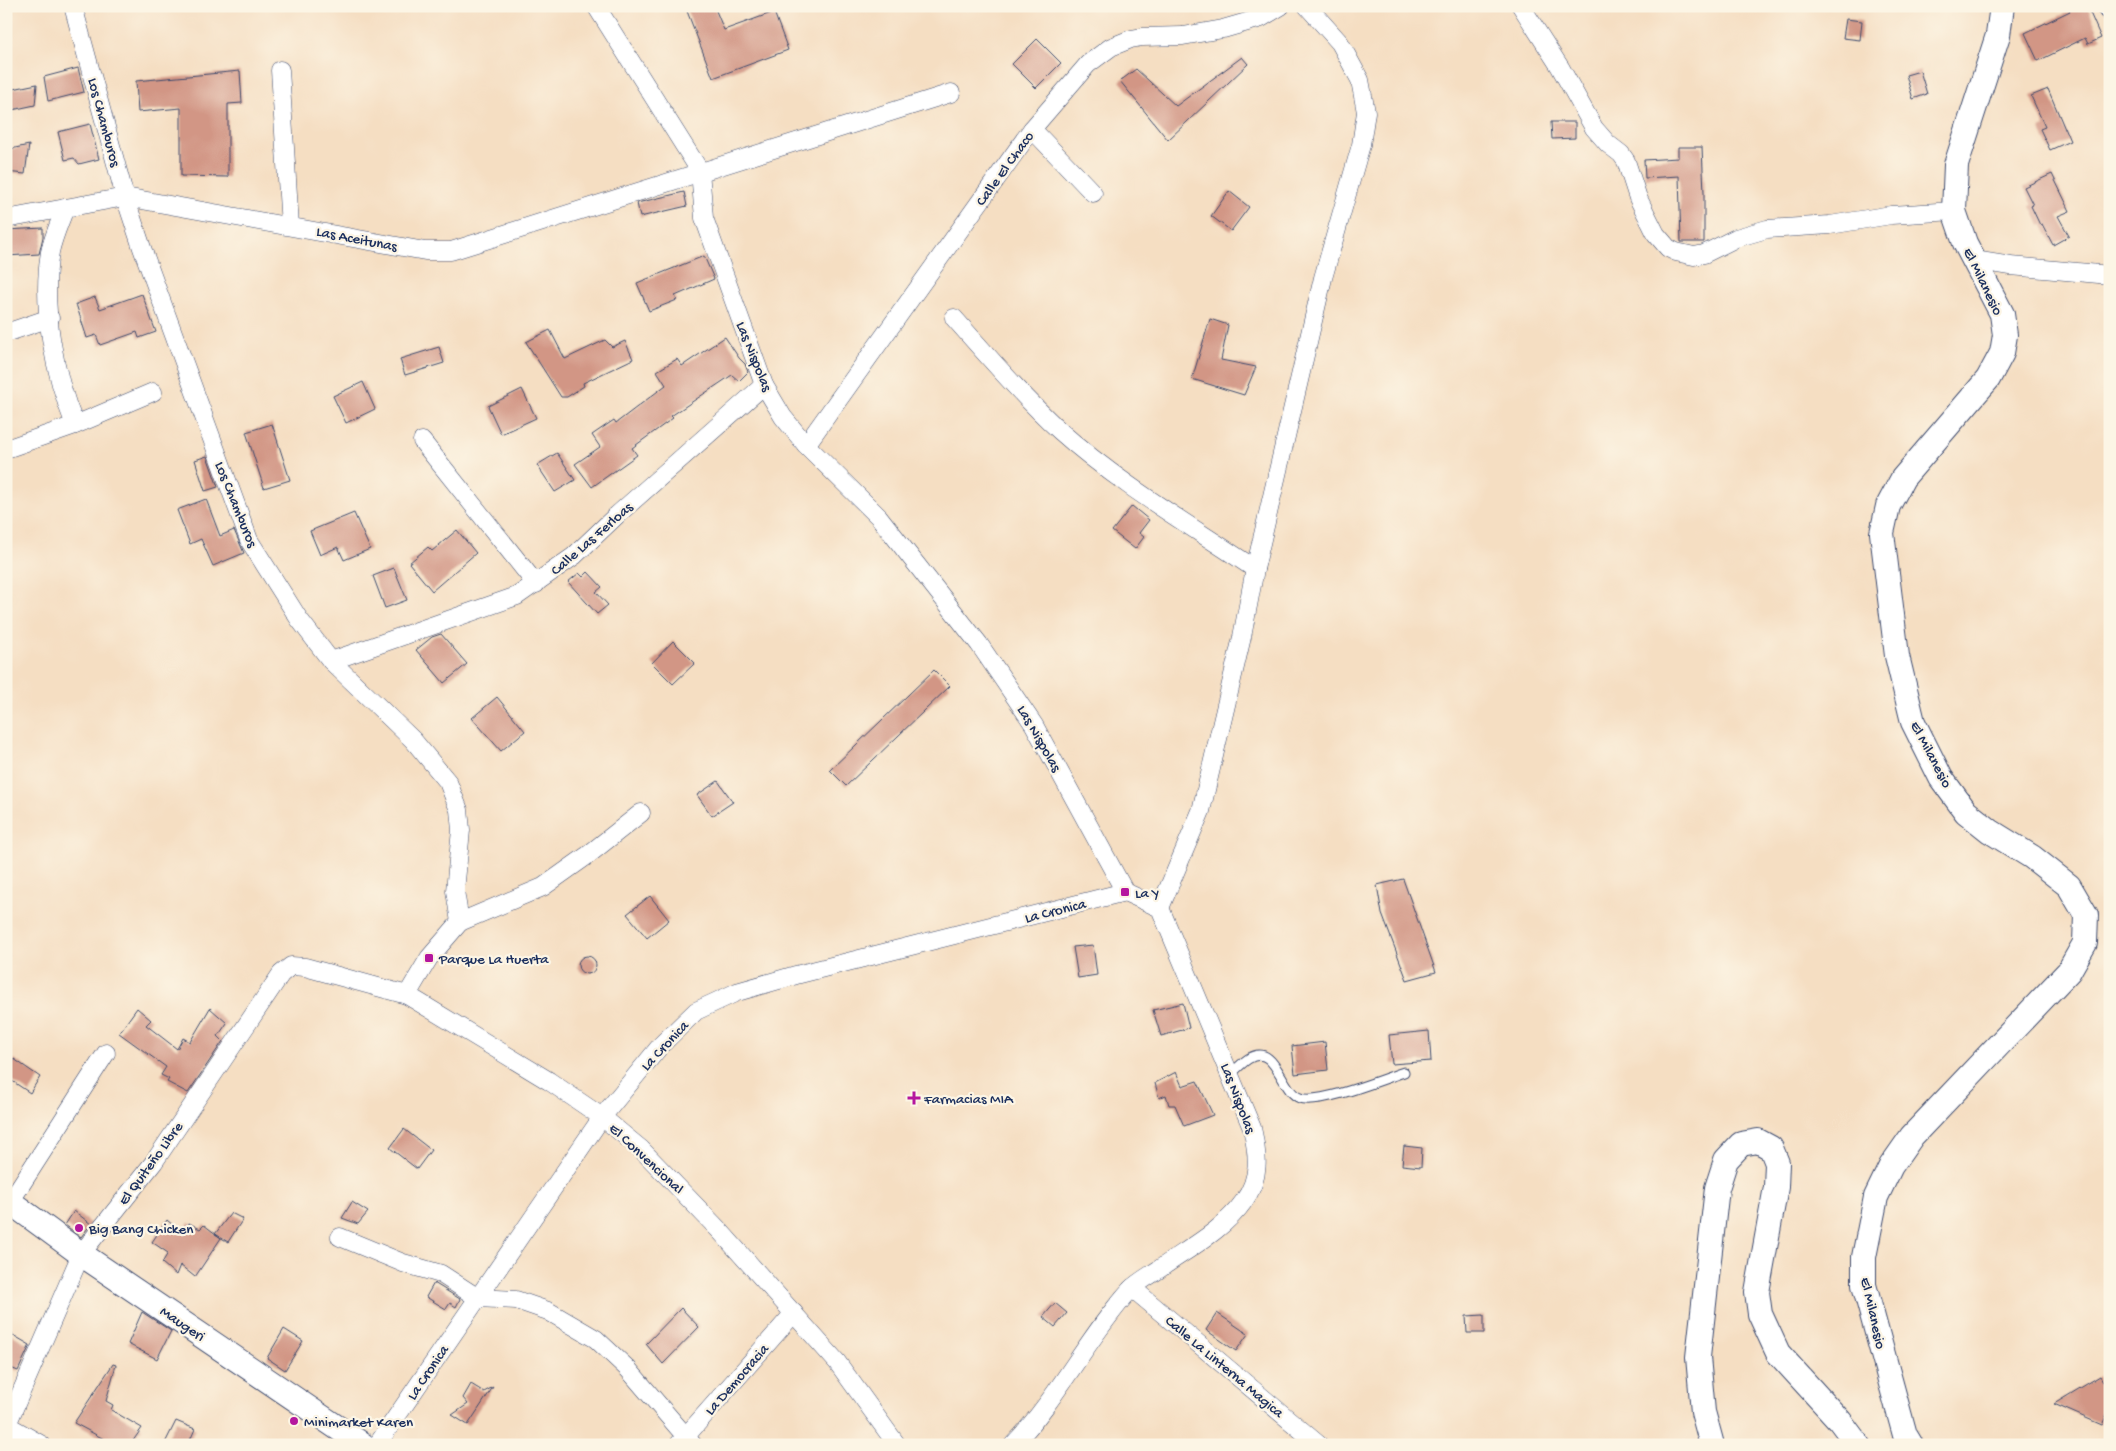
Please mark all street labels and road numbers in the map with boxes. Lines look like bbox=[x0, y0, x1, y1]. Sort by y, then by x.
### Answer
street label: Los Chamburos bbox=[83, 76, 124, 169]
street label: Calle El Chaco bbox=[972, 128, 1039, 210]
street label: Las Aceitunas bbox=[315, 223, 399, 257]
street label: El Milanesio bbox=[1958, 245, 2006, 319]
street label: Las Nispolas bbox=[731, 319, 775, 395]
street label: Los Chamburos bbox=[210, 459, 261, 551]
street label: Calle Las Ferloas bbox=[548, 499, 637, 580]
street label: Las Nispolas bbox=[1012, 703, 1065, 776]
street label: El Milanesio bbox=[1905, 719, 1955, 792]
street label: La Cronica bbox=[1023, 895, 1089, 928]
street label: La Cronica bbox=[638, 1017, 694, 1075]
street label: Las Nispolas bbox=[1216, 1061, 1259, 1137]
street label: El Quiteño Libre bbox=[115, 1119, 188, 1209]
street label: El Convencional bbox=[605, 1120, 687, 1199]
street label: El Milanesio bbox=[1855, 1276, 1889, 1351]
street label: Maugeri bbox=[156, 1303, 208, 1346]
street label: Calle La Linterna Magica bbox=[1161, 1313, 1287, 1423]
street label: La Democracia bbox=[702, 1340, 774, 1420]
street label: La Cronica bbox=[404, 1342, 454, 1404]

